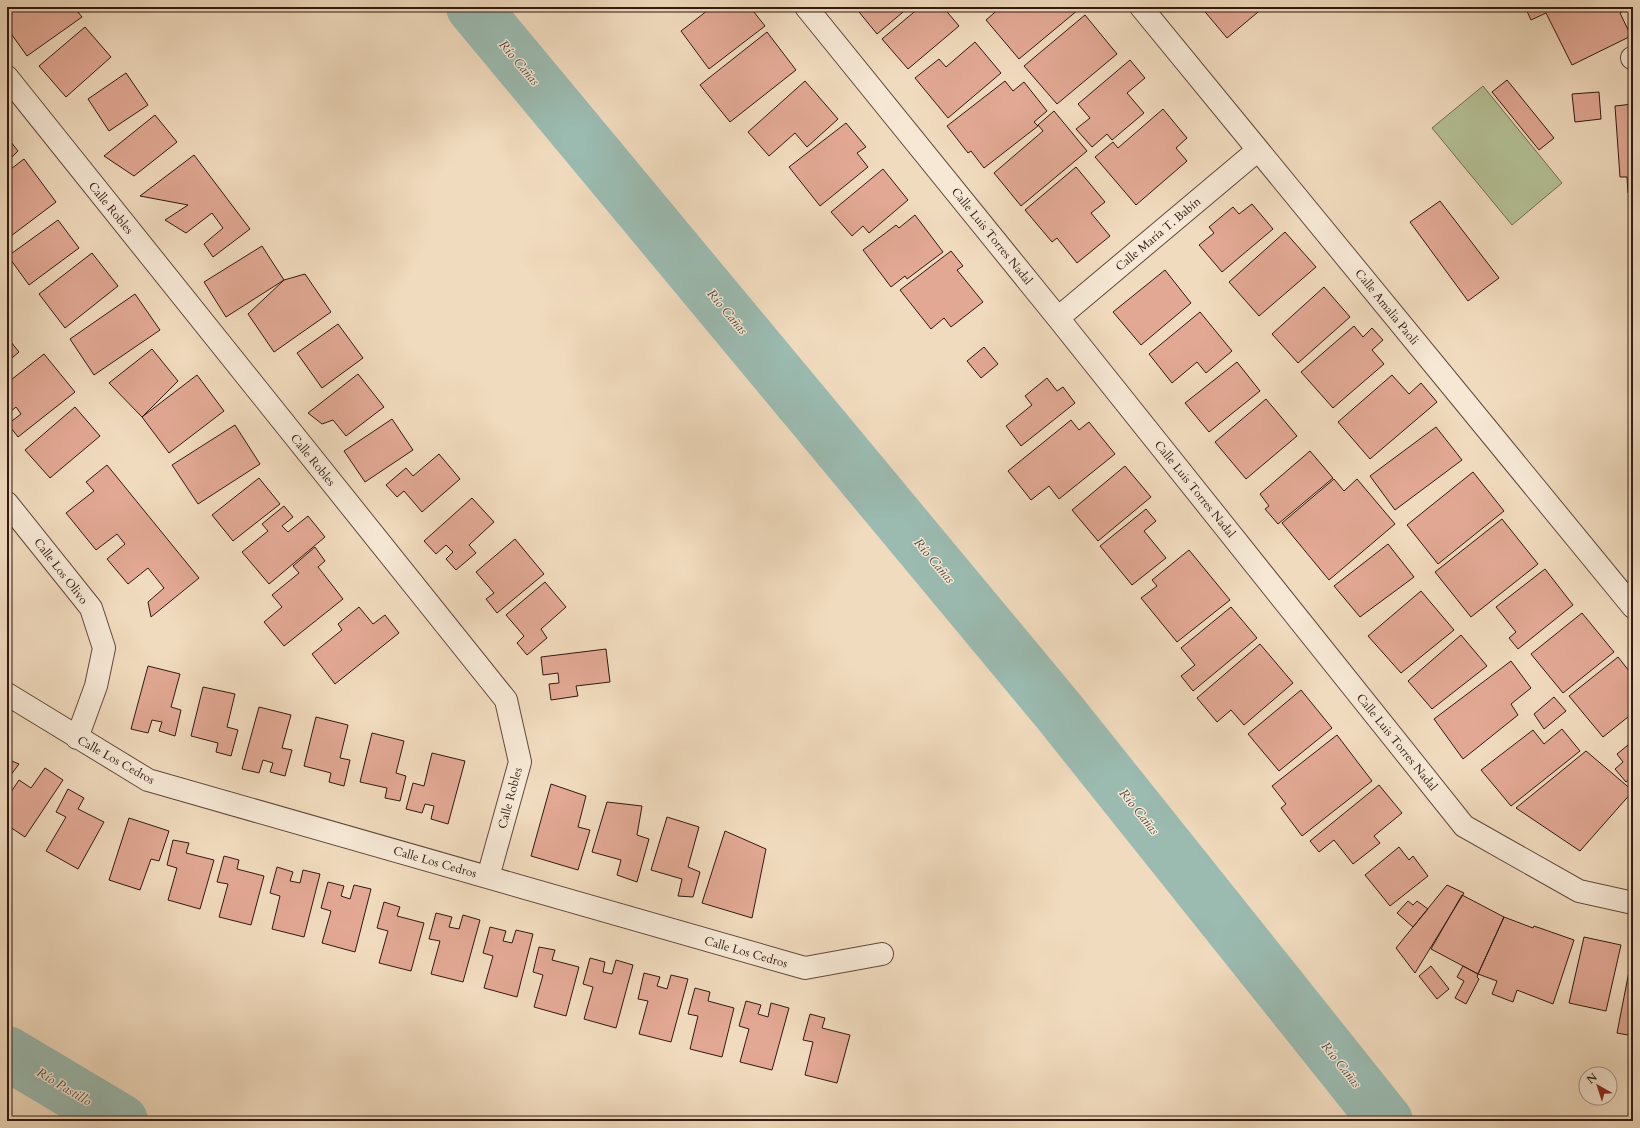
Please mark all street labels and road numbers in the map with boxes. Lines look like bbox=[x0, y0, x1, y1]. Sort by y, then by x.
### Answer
street label: Calle Robles bbox=[85, 179, 137, 237]
street label: Calle Luis Torres Nadal bbox=[948, 184, 1036, 288]
street label: Calle María T. Babín bbox=[1112, 193, 1204, 274]
street label: Calle Amalia Paoli bbox=[1352, 266, 1423, 349]
street label: Calle Robles bbox=[287, 431, 339, 489]
street label: Calle Luis Torres Nadal bbox=[1151, 437, 1239, 541]
street label: Calle Los Olivo bbox=[30, 535, 92, 608]
street label: Calle Luis Torres Nadal bbox=[1353, 690, 1441, 794]
street label: Calle Los Cedros bbox=[75, 732, 157, 788]
street label: Calle Robles bbox=[494, 766, 526, 830]
street label: Calle Los Cedros bbox=[391, 842, 479, 882]
street label: Calle Los Cedros bbox=[702, 932, 790, 972]

